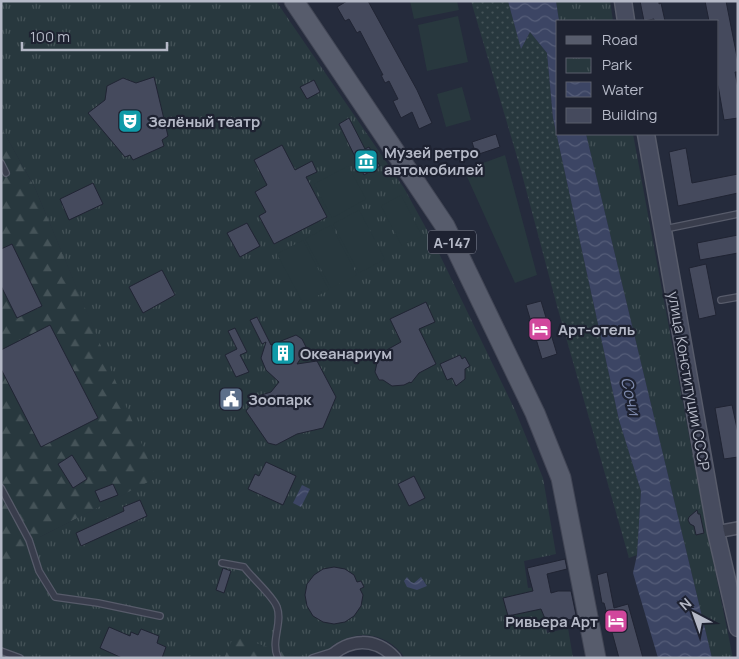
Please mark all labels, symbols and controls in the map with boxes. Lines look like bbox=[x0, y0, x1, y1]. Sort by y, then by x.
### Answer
scale bar bbox=[22, 20, 168, 52]
legend bbox=[556, 20, 719, 135]
text: 100 m bbox=[30, 26, 70, 47]
text: Road bbox=[602, 29, 638, 50]
text: Park bbox=[602, 54, 632, 75]
text: Water bbox=[602, 79, 644, 100]
text: Building bbox=[602, 104, 657, 125]
theatre icon: Зелёный театр bbox=[117, 108, 143, 134]
place label: Зелёный театр bbox=[148, 111, 260, 132]
place label: Музей ретро автомобилей bbox=[384, 142, 484, 180]
museum icon: Музей ретро автомобилей bbox=[353, 148, 379, 174]
road number: А-147 bbox=[428, 230, 476, 253]
street label: улица Конституции СССР bbox=[663, 290, 715, 472]
hotel icon: Арт-отель bbox=[527, 316, 553, 342]
place label: Арт-отель bbox=[558, 319, 635, 340]
building icon: Океанариум bbox=[270, 340, 296, 366]
place label: Океанариум bbox=[300, 343, 392, 364]
water label: Сочи bbox=[616, 375, 646, 419]
public building icon: Зоопарк bbox=[218, 386, 244, 412]
place label: Зоопарк bbox=[248, 389, 312, 410]
north arrow bbox=[669, 589, 719, 639]
text: N bbox=[675, 593, 695, 614]
hotel icon: Ривьера Арт bbox=[603, 608, 629, 634]
place label: Ривьера Арт bbox=[505, 611, 598, 632]

